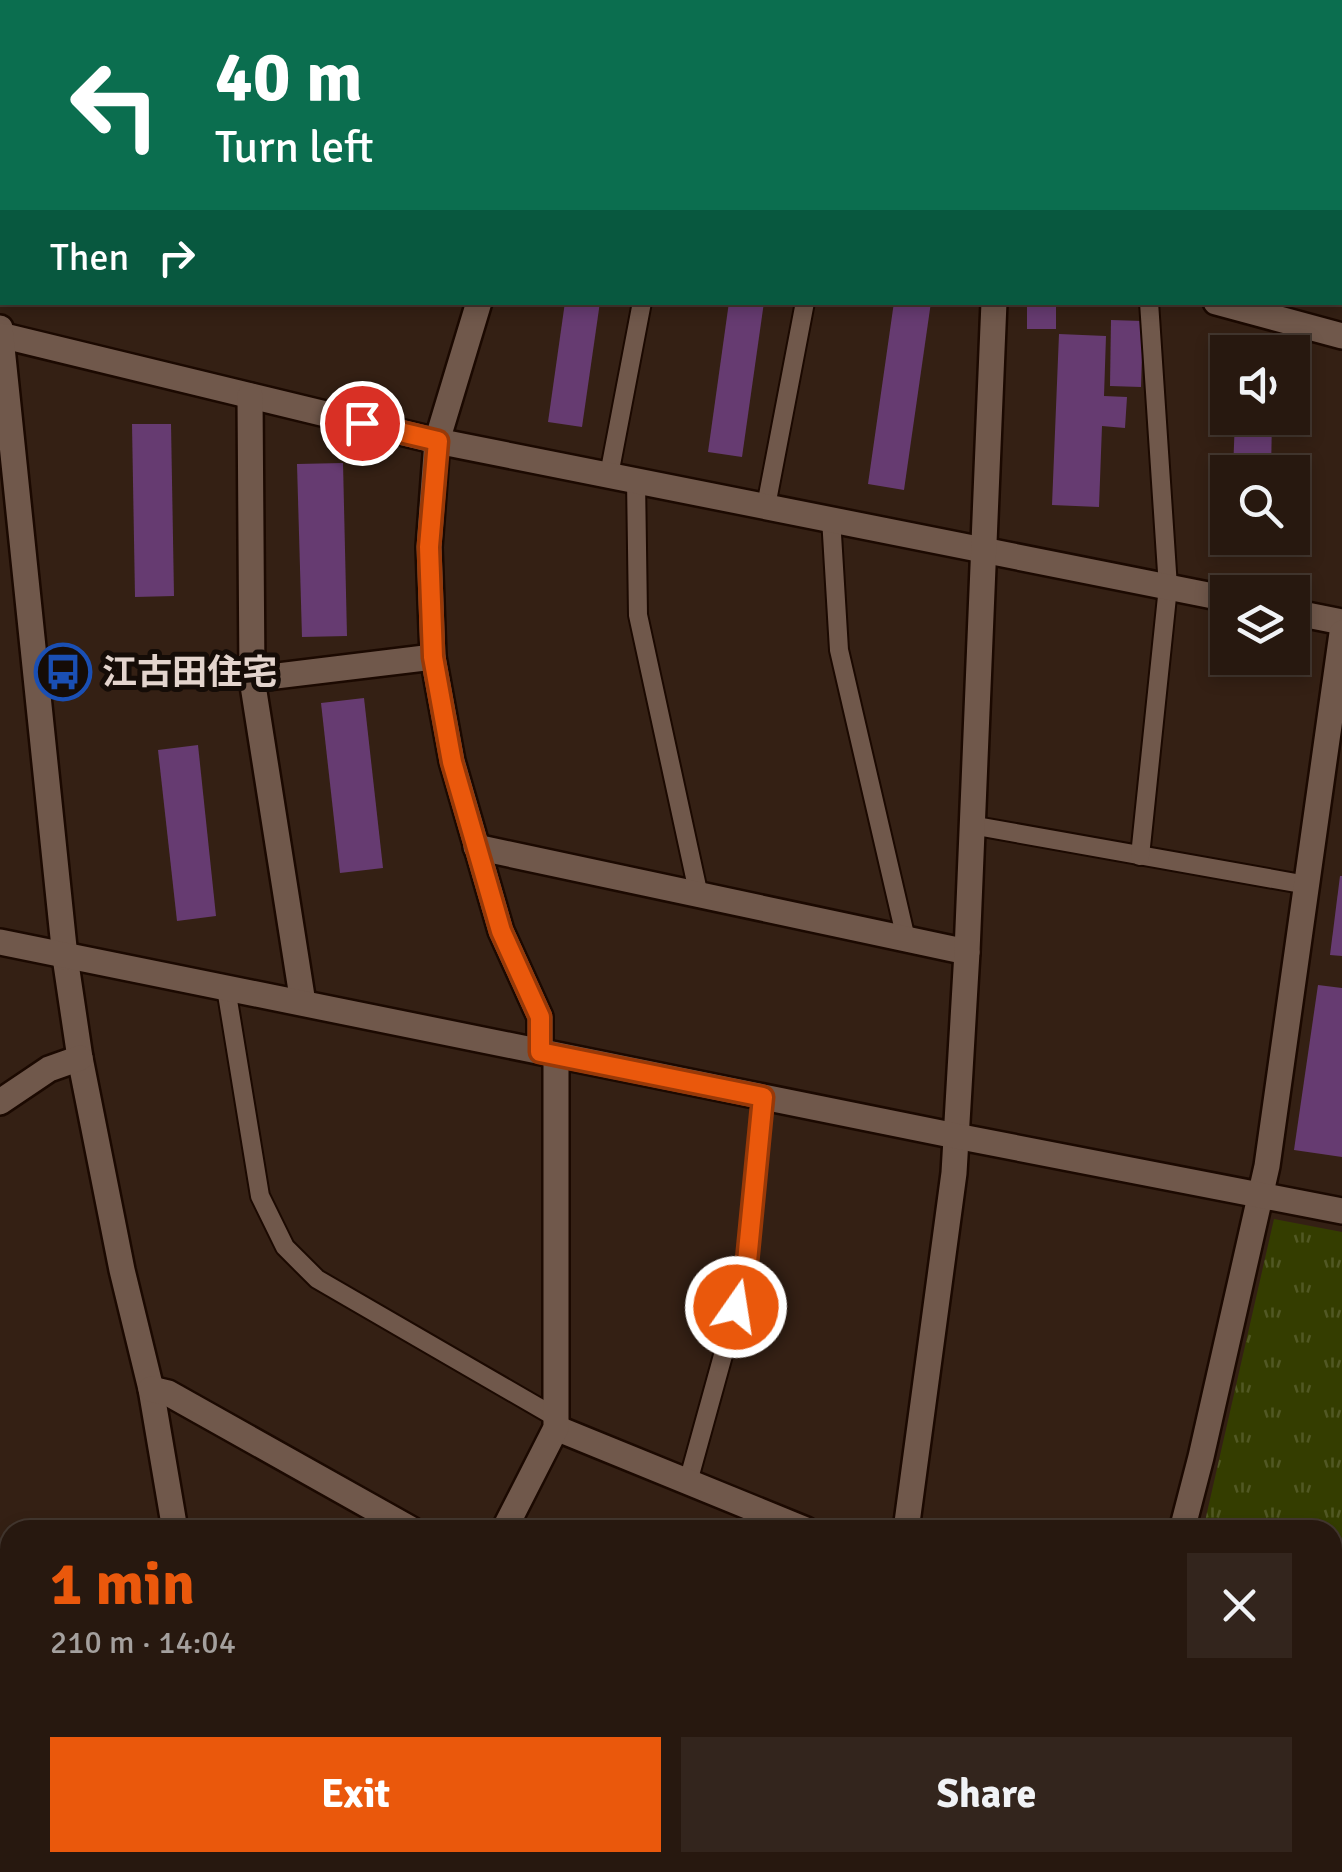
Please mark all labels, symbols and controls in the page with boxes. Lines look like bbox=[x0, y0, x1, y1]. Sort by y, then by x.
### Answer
text: 40 m bbox=[215, 34, 363, 120]
icon: left bbox=[50, 40, 180, 170]
text: Turn left bbox=[215, 120, 374, 175]
icon: right bbox=[149, 230, 204, 285]
text: Then bbox=[50, 234, 129, 281]
map controls bbox=[1210, 335, 1310, 675]
button: sound bbox=[1210, 335, 1310, 435]
pin bbox=[320, 381, 405, 466]
icon: arrive bbox=[335, 396, 390, 451]
button: search bbox=[1210, 455, 1310, 555]
button: layers bbox=[1210, 575, 1310, 675]
bus stop icon: 江古田住宅 bbox=[33, 642, 93, 702]
place label: 江古田住宅 bbox=[102, 651, 277, 694]
position arrow bbox=[684, 1255, 788, 1359]
text: 1 min bbox=[50, 1548, 195, 1622]
button: close bbox=[1187, 1553, 1292, 1658]
text: 210 m · 14:04 bbox=[50, 1623, 236, 1662]
button: Exit bbox=[50, 1737, 661, 1852]
button: Share bbox=[681, 1737, 1292, 1852]

